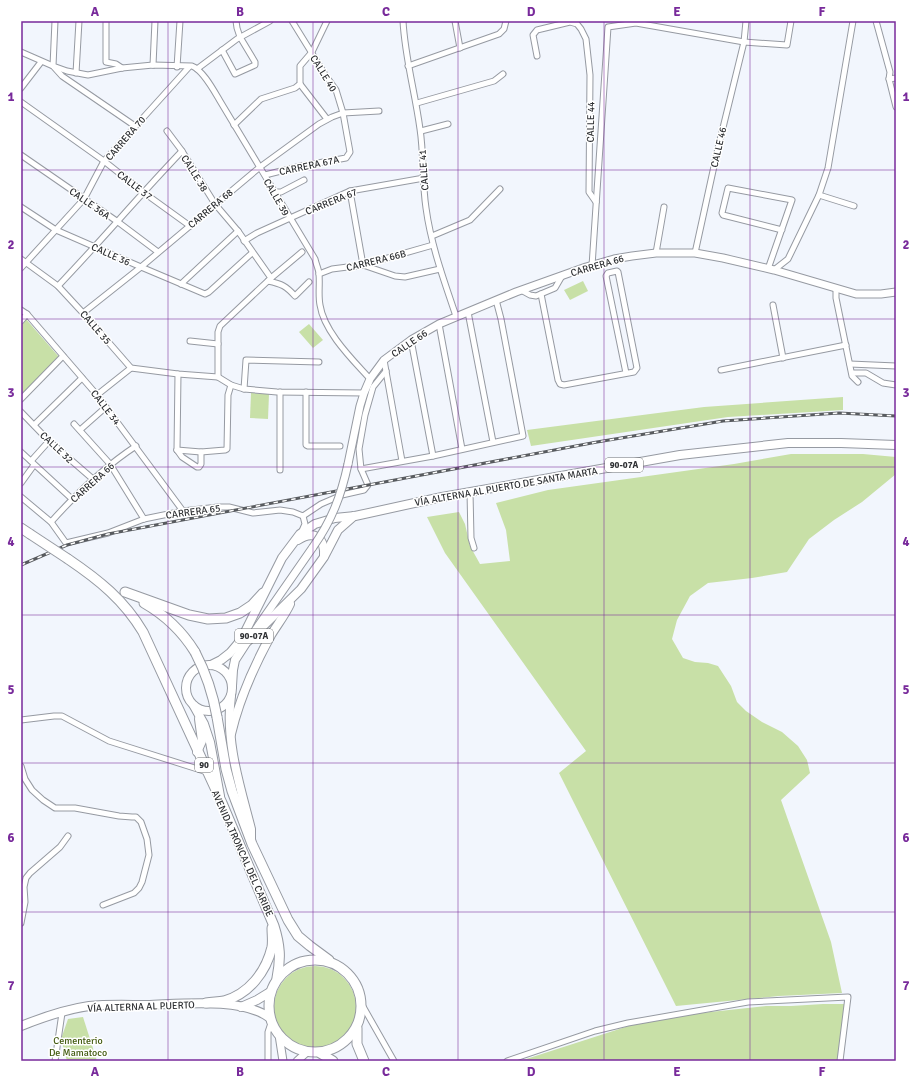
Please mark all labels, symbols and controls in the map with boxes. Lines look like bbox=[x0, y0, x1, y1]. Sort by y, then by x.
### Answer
text: A bbox=[91, 4, 100, 20]
text: B bbox=[236, 4, 244, 20]
text: C bbox=[382, 4, 390, 20]
text: D bbox=[527, 4, 536, 20]
text: E bbox=[673, 4, 681, 20]
text: F bbox=[819, 4, 826, 20]
street label: CALLE 40 bbox=[307, 53, 339, 94]
text: 1 bbox=[7, 89, 15, 105]
text: 1 bbox=[902, 89, 910, 105]
street label: CALLE 44 bbox=[585, 101, 597, 143]
street label: CARRERA 70 bbox=[103, 114, 148, 163]
street label: CALLE 46 bbox=[709, 126, 729, 169]
street label: CALLE 41 bbox=[417, 149, 431, 191]
street label: CALLE 38 bbox=[178, 153, 210, 194]
street label: CARRERA 67A bbox=[278, 154, 340, 178]
street label: CALLE 37 bbox=[114, 169, 154, 203]
street label: CALLE 39 bbox=[261, 177, 292, 218]
street label: CALLE 36A bbox=[67, 185, 112, 222]
street label: CARRERA 67 bbox=[304, 186, 359, 218]
street label: CARRERA 68 bbox=[186, 187, 236, 231]
text: 2 bbox=[7, 237, 15, 253]
text: 2 bbox=[902, 237, 910, 253]
street label: CALLE 36 bbox=[89, 241, 132, 269]
street label: CARRERA 66B bbox=[345, 248, 407, 274]
street label: CARRERA 66 bbox=[569, 253, 625, 279]
street label: CALLE 35 bbox=[77, 308, 113, 347]
street label: CALLE 66 bbox=[389, 327, 430, 360]
text: 3 bbox=[7, 385, 15, 401]
text: 3 bbox=[902, 385, 910, 401]
street label: CALLE 34 bbox=[88, 388, 123, 428]
street label: CALLE 32 bbox=[37, 429, 75, 466]
road number: 90-07A bbox=[605, 458, 643, 472]
street label: CARRERA 66 bbox=[68, 460, 117, 506]
street label: VÍA ALTERNA AL PUERTO DE SANTA MARTA bbox=[414, 464, 599, 509]
street label: CARRERA 65 bbox=[165, 502, 221, 522]
text: 4 bbox=[7, 534, 15, 550]
text: 4 bbox=[902, 534, 910, 550]
road number: 90-07A bbox=[235, 629, 273, 643]
text: 5 bbox=[7, 682, 15, 698]
text: 5 bbox=[902, 682, 910, 698]
road number: 90 bbox=[195, 758, 213, 772]
street label: AVENIDA TRONCAL DEL CARIBE bbox=[209, 788, 276, 919]
text: 6 bbox=[7, 830, 15, 846]
text: 6 bbox=[902, 830, 910, 846]
text: 7 bbox=[7, 978, 15, 994]
text: 7 bbox=[902, 978, 910, 994]
street label: VÍA ALTERNA AL PUERTO bbox=[87, 998, 195, 1015]
park label: Cementerio De Mamatoco bbox=[49, 1035, 107, 1059]
text: A bbox=[91, 1064, 100, 1080]
text: B bbox=[236, 1064, 244, 1080]
text: C bbox=[382, 1064, 390, 1080]
text: D bbox=[527, 1064, 536, 1080]
text: E bbox=[673, 1064, 681, 1080]
text: F bbox=[819, 1064, 826, 1080]

